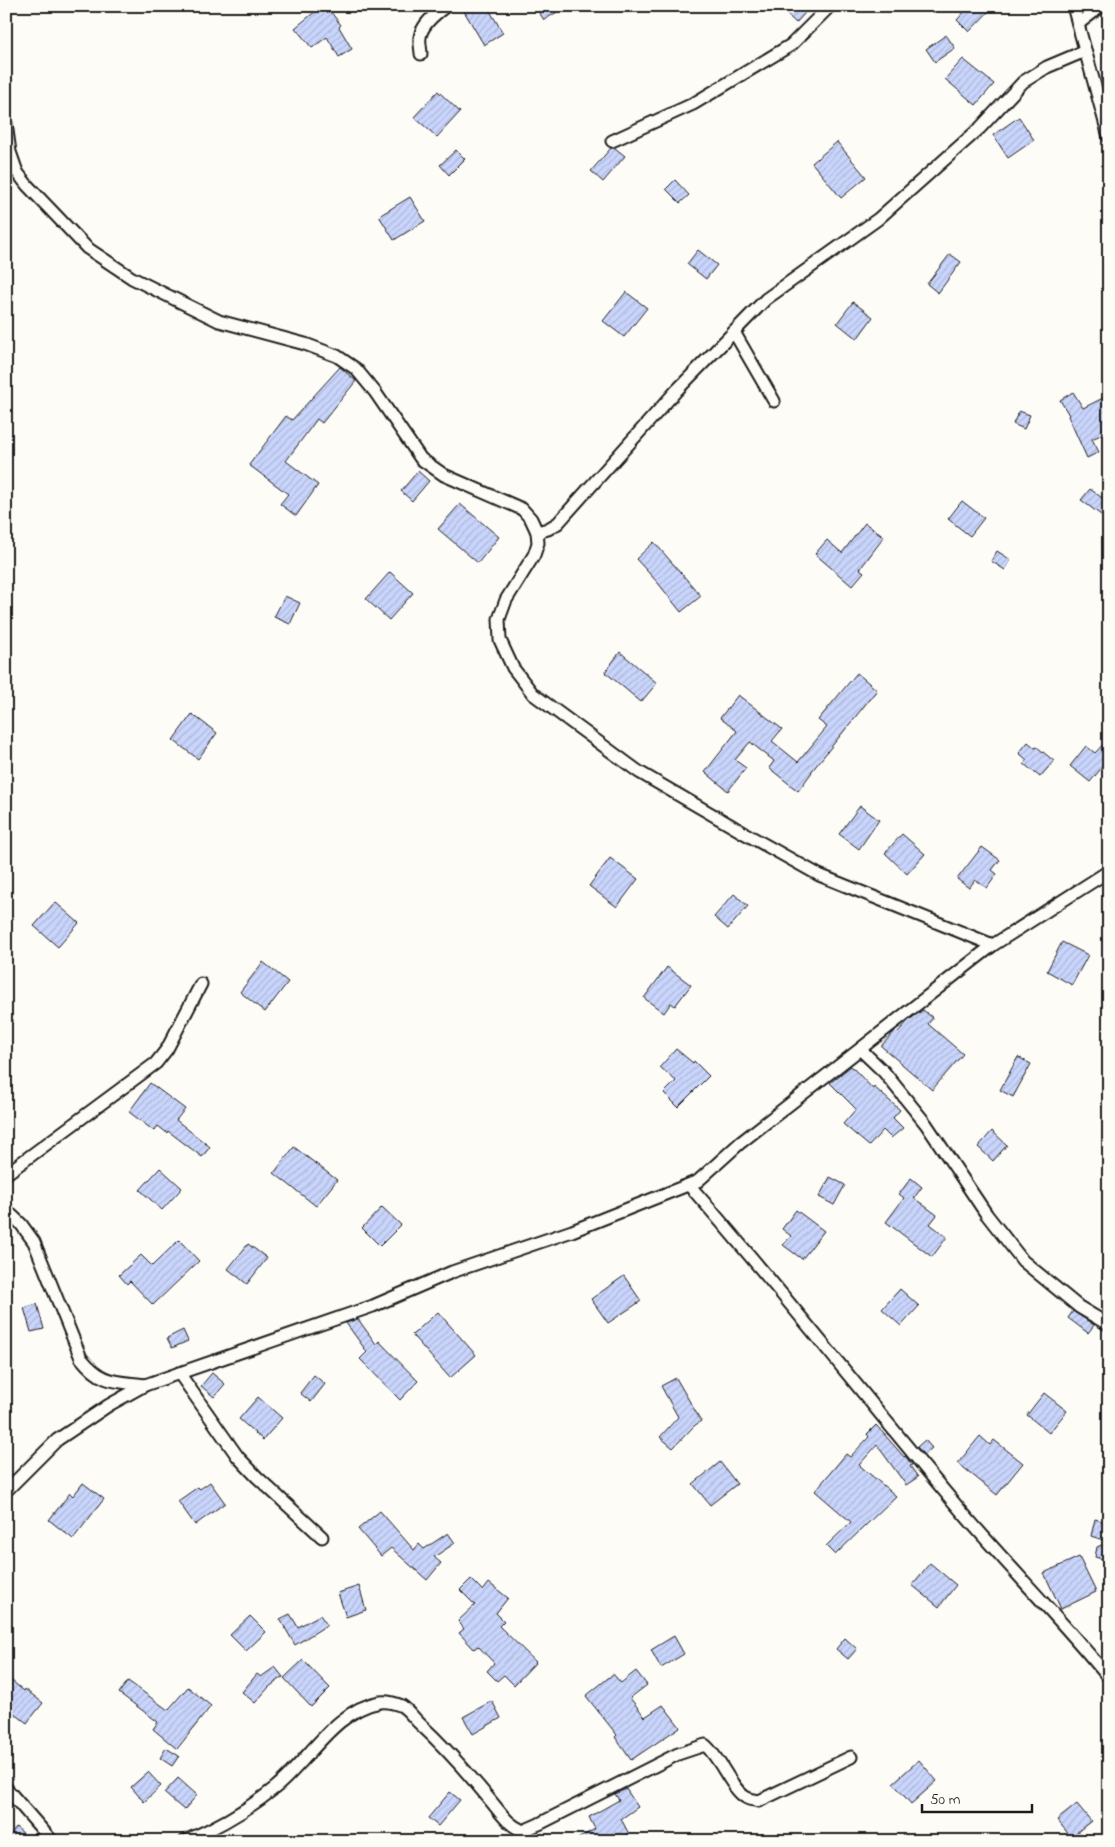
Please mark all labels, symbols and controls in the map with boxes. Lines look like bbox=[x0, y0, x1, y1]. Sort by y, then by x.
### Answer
scale bar bbox=[922, 1782, 1032, 1814]
text: 50 m bbox=[930, 1789, 961, 1811]

